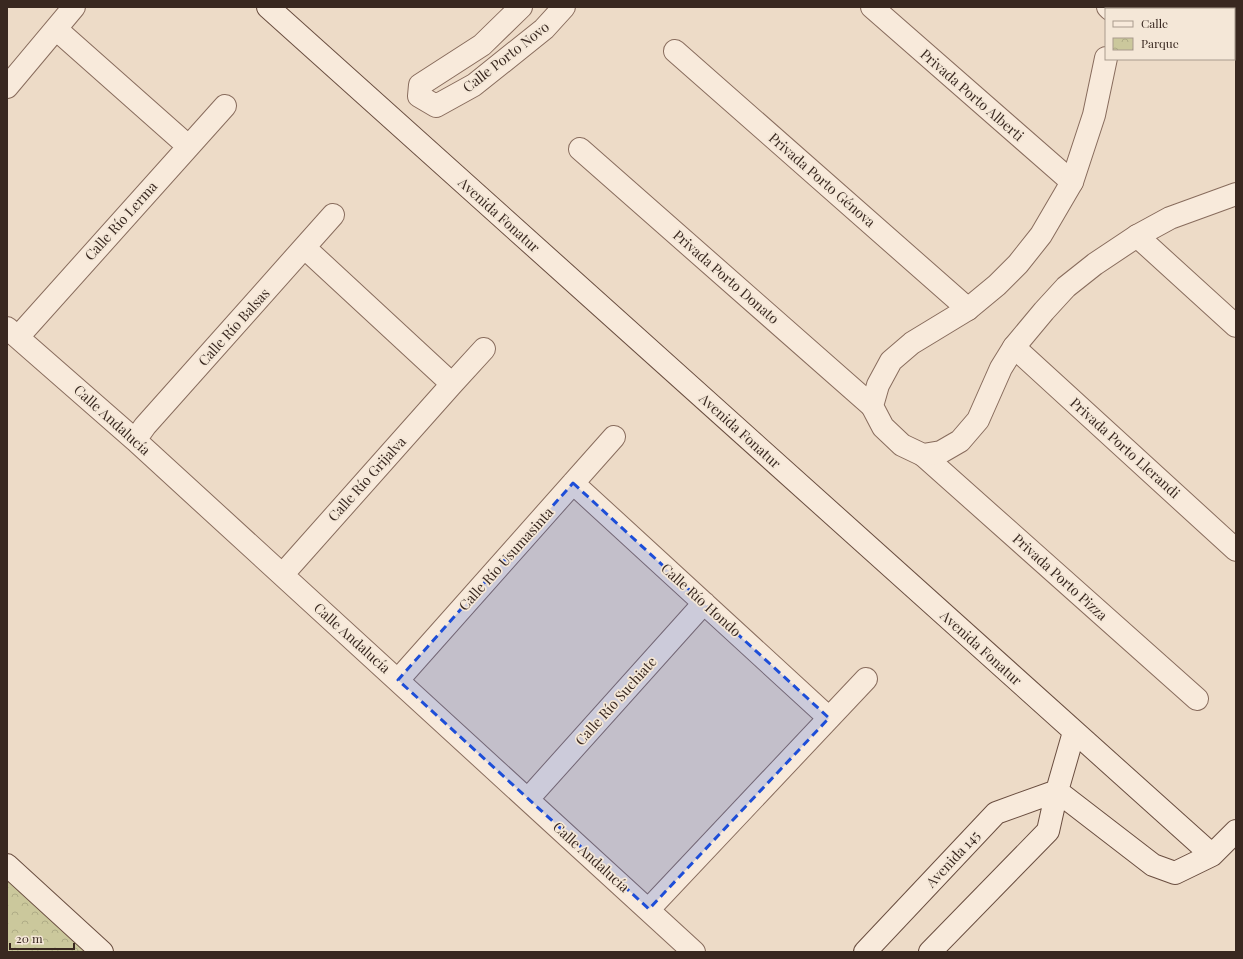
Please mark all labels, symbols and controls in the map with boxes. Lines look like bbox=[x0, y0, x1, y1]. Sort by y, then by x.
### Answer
legend bbox=[1105, 8, 1235, 60]
text: Calle bbox=[1141, 15, 1168, 31]
street label: Calle Porto Novo bbox=[459, 17, 553, 96]
text: Parque bbox=[1141, 35, 1179, 51]
street label: Privada Porto Alberti bbox=[917, 44, 1028, 145]
street label: Privada Porto Génova bbox=[765, 128, 880, 231]
street label: Avenida Fonatur bbox=[454, 172, 545, 257]
street label: Calle Río Lerma bbox=[80, 177, 161, 264]
street label: Privada Porto Donato bbox=[669, 225, 784, 328]
street label: Calle Río Balsas bbox=[194, 284, 274, 370]
street label: Calle Andalucía bbox=[70, 380, 155, 459]
street label: Avenida Fonatur bbox=[695, 388, 786, 473]
street label: Privada Porto Llerandi bbox=[1066, 393, 1184, 502]
street label: Calle Río Grijalva bbox=[323, 432, 410, 525]
street label: Calle Río Usumasinta bbox=[454, 503, 557, 614]
street label: Privada Porto Pizza bbox=[1009, 529, 1112, 624]
street label: Calle Río Hondo bbox=[657, 559, 746, 641]
street label: Calle Andalucía bbox=[310, 598, 395, 677]
street label: Avenida Fonatur bbox=[936, 605, 1027, 690]
street label: Calle Río Suchiate bbox=[571, 652, 661, 749]
street label: Calle Andalucía bbox=[549, 817, 634, 896]
street label: Avenida 145 bbox=[921, 826, 984, 892]
scale bar bbox=[10, 925, 74, 951]
text: 20 m bbox=[16, 930, 43, 946]

